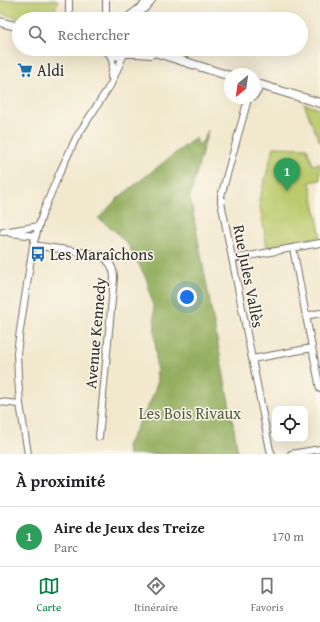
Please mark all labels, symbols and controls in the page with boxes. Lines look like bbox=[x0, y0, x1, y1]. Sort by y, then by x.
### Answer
search box bbox=[12, 12, 308, 56]
icon: search bbox=[26, 23, 48, 45]
text: Rechercher bbox=[58, 24, 130, 45]
place label: Aldi bbox=[37, 58, 65, 82]
supermarket icon: Aldi bbox=[16, 61, 34, 79]
north arrow bbox=[224, 68, 260, 104]
pin: 1 bbox=[274, 158, 300, 191]
street label: Rue Jules Vallès bbox=[227, 222, 271, 330]
place label: Les Maraîchons bbox=[50, 242, 154, 266]
bus stop icon: Les Maraîchons bbox=[29, 245, 47, 263]
street label: Avenue Kennedy bbox=[78, 276, 112, 390]
your location bbox=[177, 287, 197, 307]
park label: Les Bois Rivaux bbox=[139, 401, 242, 425]
map controls bbox=[272, 406, 308, 442]
button: locate bbox=[272, 406, 308, 442]
text: À proximité bbox=[16, 468, 105, 493]
text: Aire de Jeux des Treize bbox=[54, 517, 205, 538]
text: 1 bbox=[26, 527, 32, 546]
text: 170 m bbox=[272, 527, 304, 546]
text: Parc bbox=[54, 538, 78, 557]
tab: Carte bbox=[36, 575, 61, 615]
tab: Itinéraire bbox=[134, 575, 178, 615]
tab: Favoris bbox=[251, 575, 284, 615]

